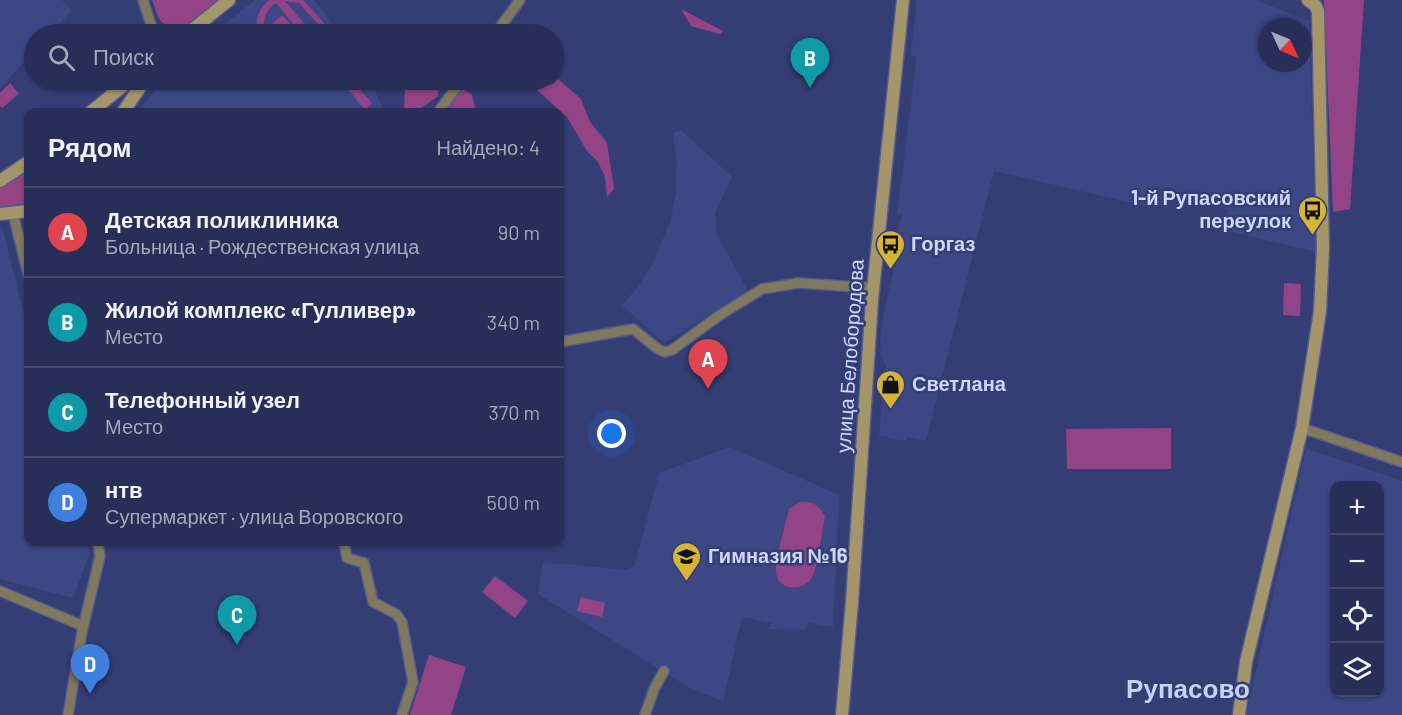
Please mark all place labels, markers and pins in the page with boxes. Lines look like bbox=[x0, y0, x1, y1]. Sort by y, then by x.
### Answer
pin: B bbox=[790, 38, 830, 88]
place label: 1-й Рупасовский переулок bbox=[1131, 185, 1292, 232]
bus stop icon: 1-й Рупасовский переулок bbox=[1296, 194, 1328, 236]
bus stop icon: Горгаз bbox=[874, 228, 906, 270]
place label: Горгаз bbox=[911, 231, 975, 255]
pin: A bbox=[688, 340, 728, 389]
shop icon: Светлана bbox=[875, 368, 907, 410]
place label: Светлана bbox=[912, 371, 1007, 395]
school or university icon: Гимназия №16 bbox=[671, 540, 703, 582]
place label: Гимназия №16 bbox=[708, 543, 848, 567]
pin: C bbox=[218, 596, 256, 645]
pin: D bbox=[70, 644, 110, 694]

